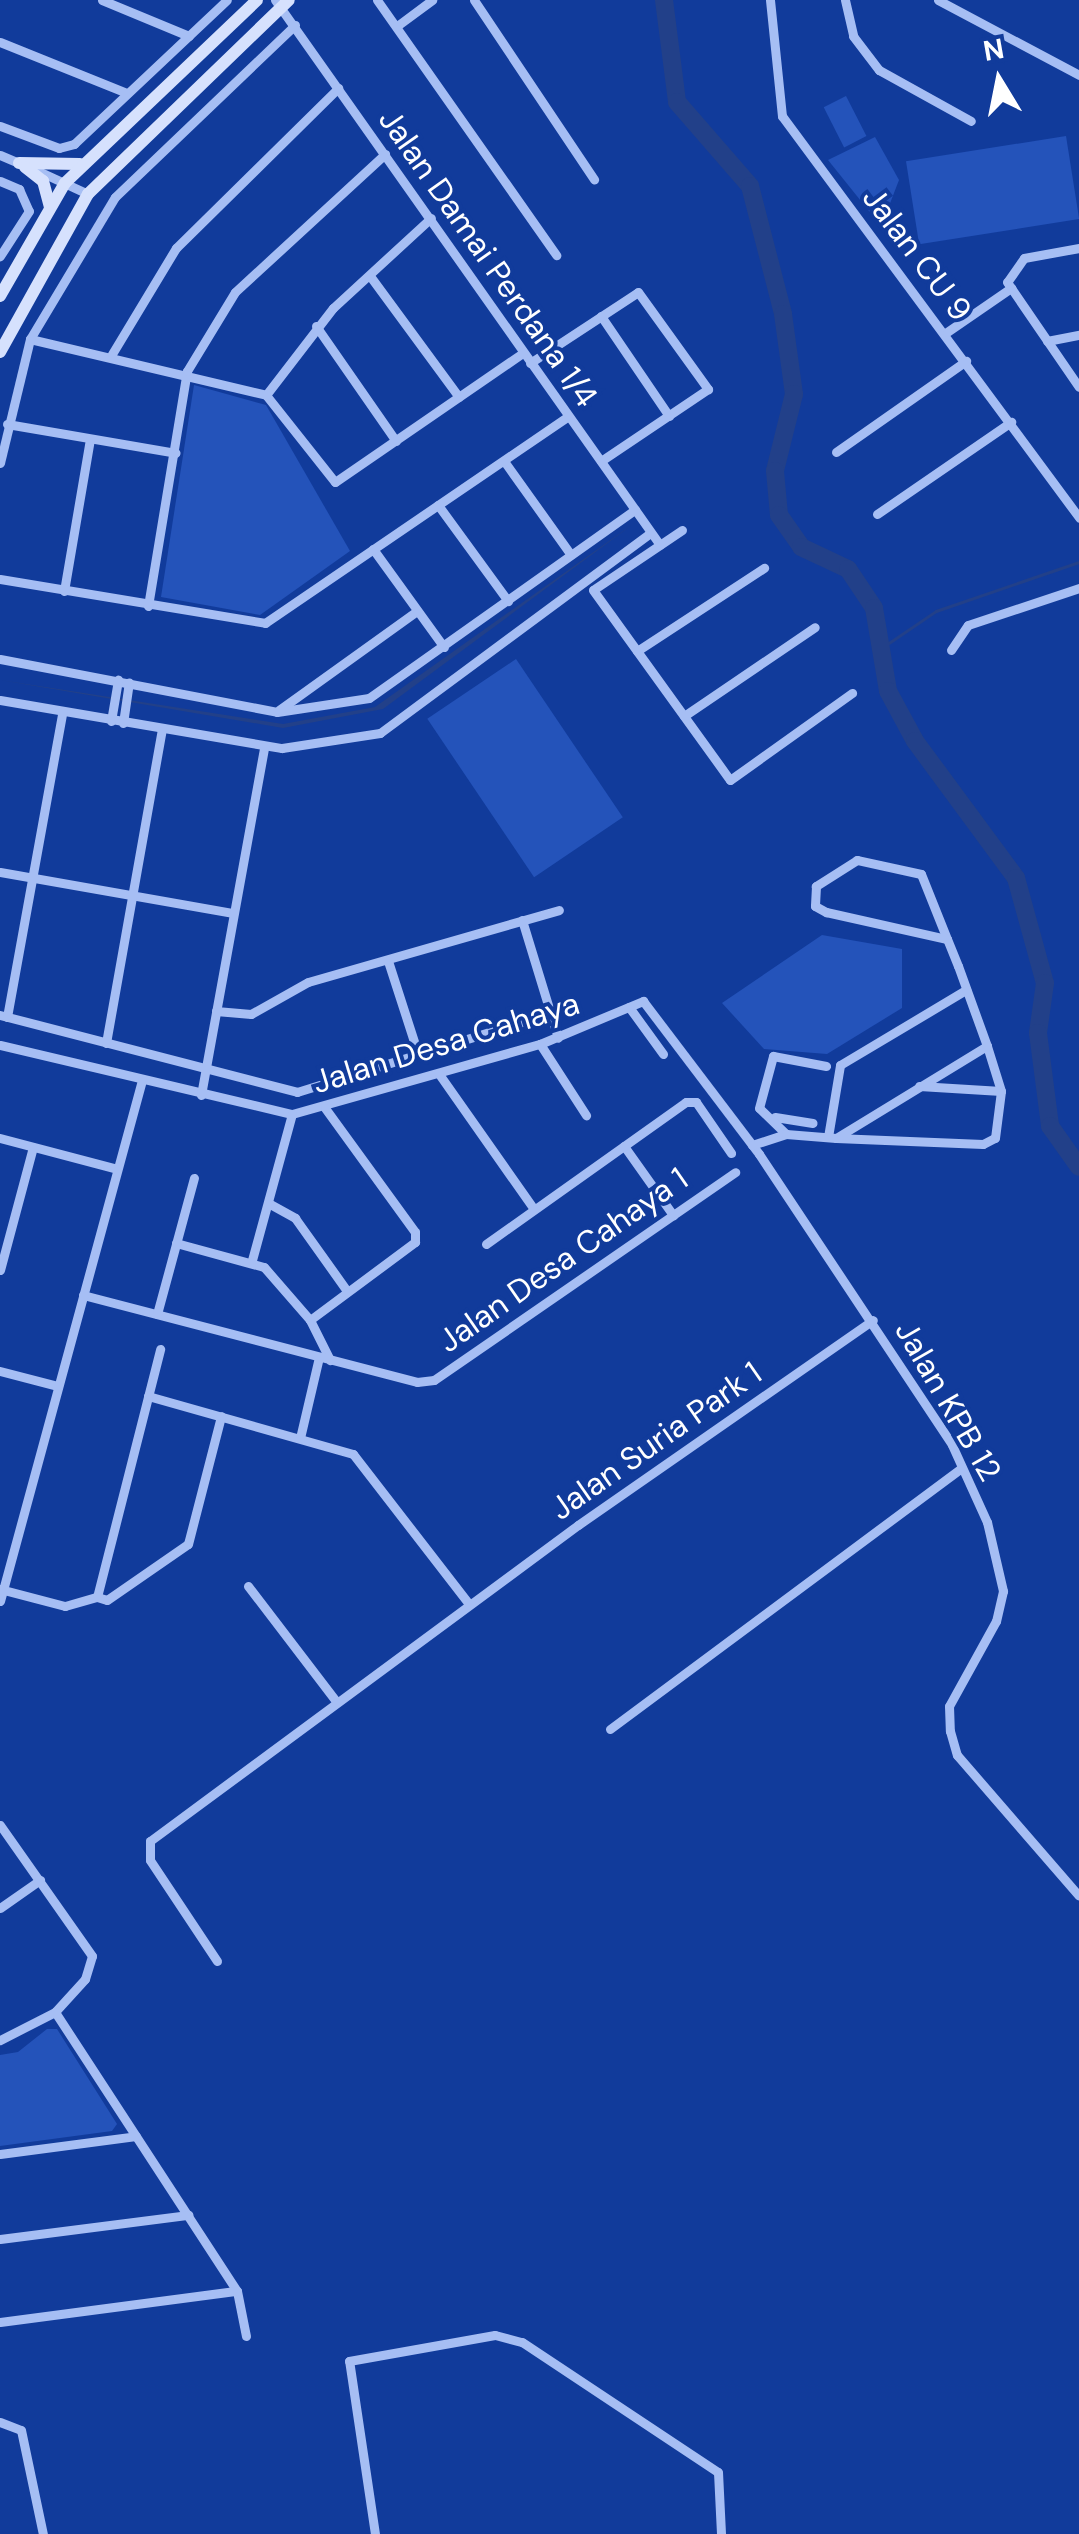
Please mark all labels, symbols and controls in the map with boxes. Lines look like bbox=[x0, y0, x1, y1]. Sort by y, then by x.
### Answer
north arrow bbox=[949, 30, 1049, 130]
text: N bbox=[980, 30, 1007, 70]
street label: Jalan Damai Perdana 1/4 bbox=[370, 102, 606, 414]
street label: Jalan CU 9 bbox=[854, 180, 980, 328]
street label: Jalan Desa Cahaya bbox=[308, 984, 584, 1102]
street label: Jalan Desa Cahaya 1 bbox=[431, 1160, 695, 1360]
street label: Jalan KPB 12 bbox=[887, 1314, 1009, 1488]
street label: Jalan Suria Park 1 bbox=[543, 1354, 769, 1528]

